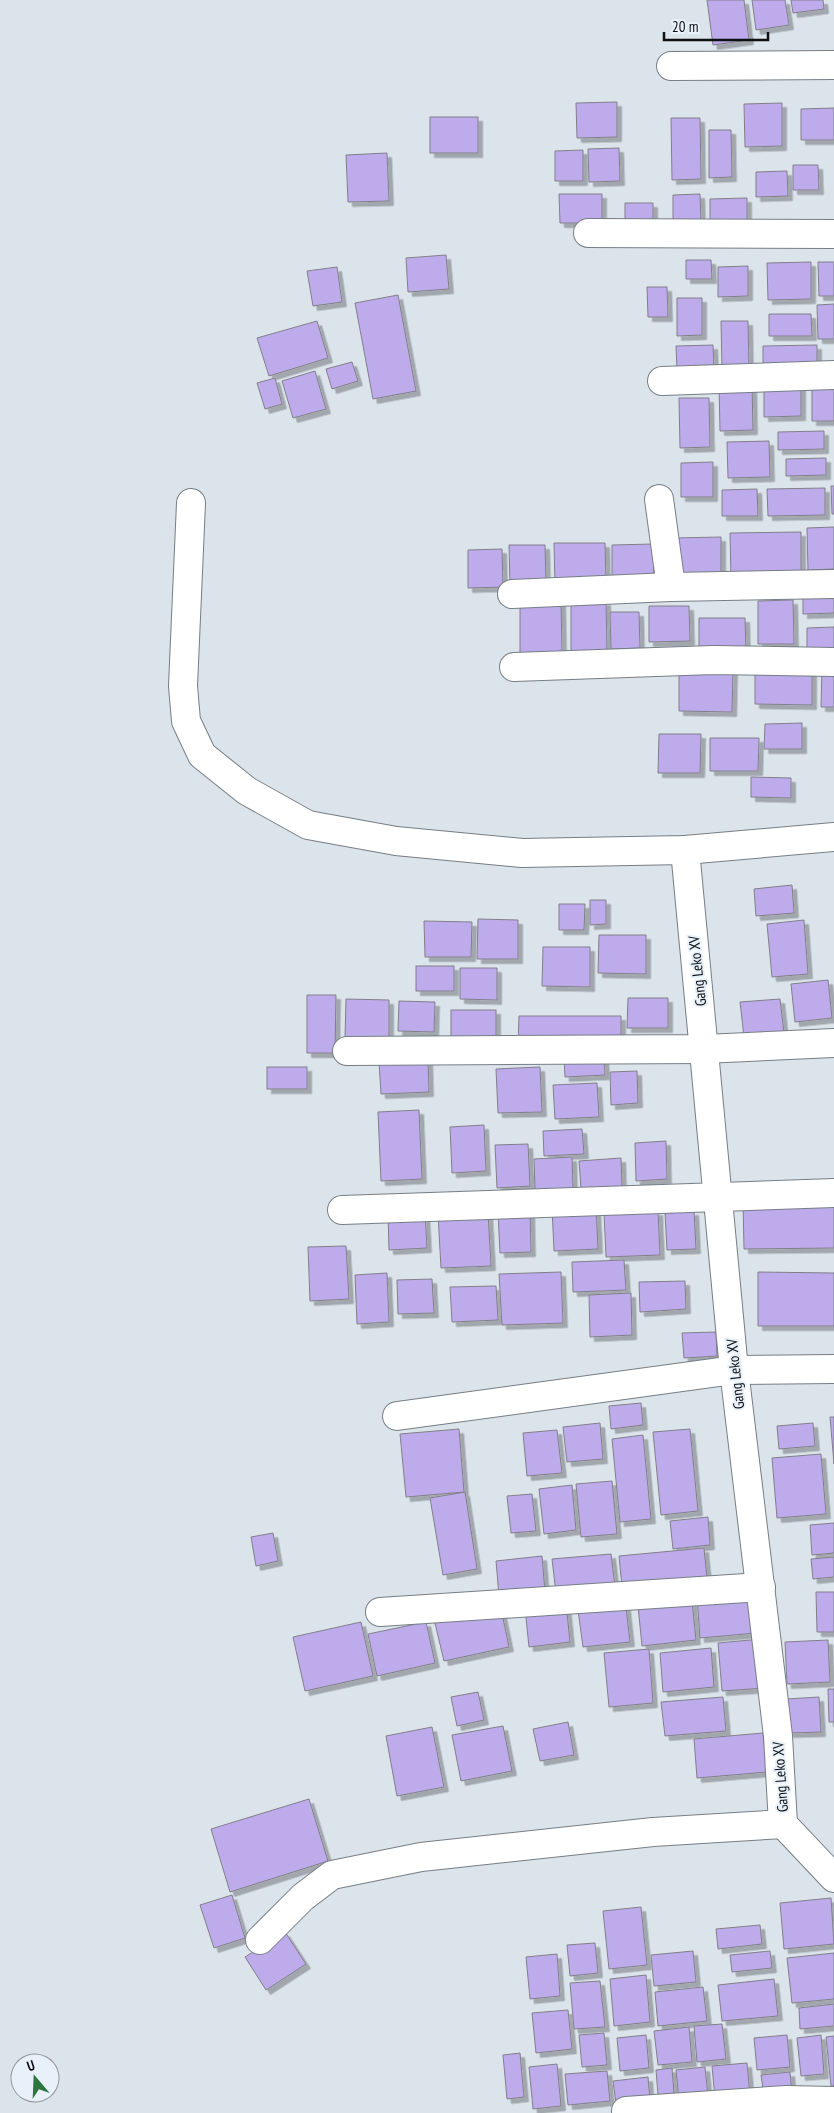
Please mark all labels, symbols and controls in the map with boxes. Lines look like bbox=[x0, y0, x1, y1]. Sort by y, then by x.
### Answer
scale bar bbox=[664, 10, 768, 42]
text: 20 m bbox=[672, 17, 698, 36]
street label: Gang Leko XV bbox=[684, 935, 710, 1007]
street label: Gang Leko XV bbox=[722, 1338, 748, 1410]
street label: Gang Leko XV bbox=[768, 1741, 792, 1813]
north arrow bbox=[10, 2053, 60, 2103]
text: U bbox=[24, 2056, 37, 2075]

